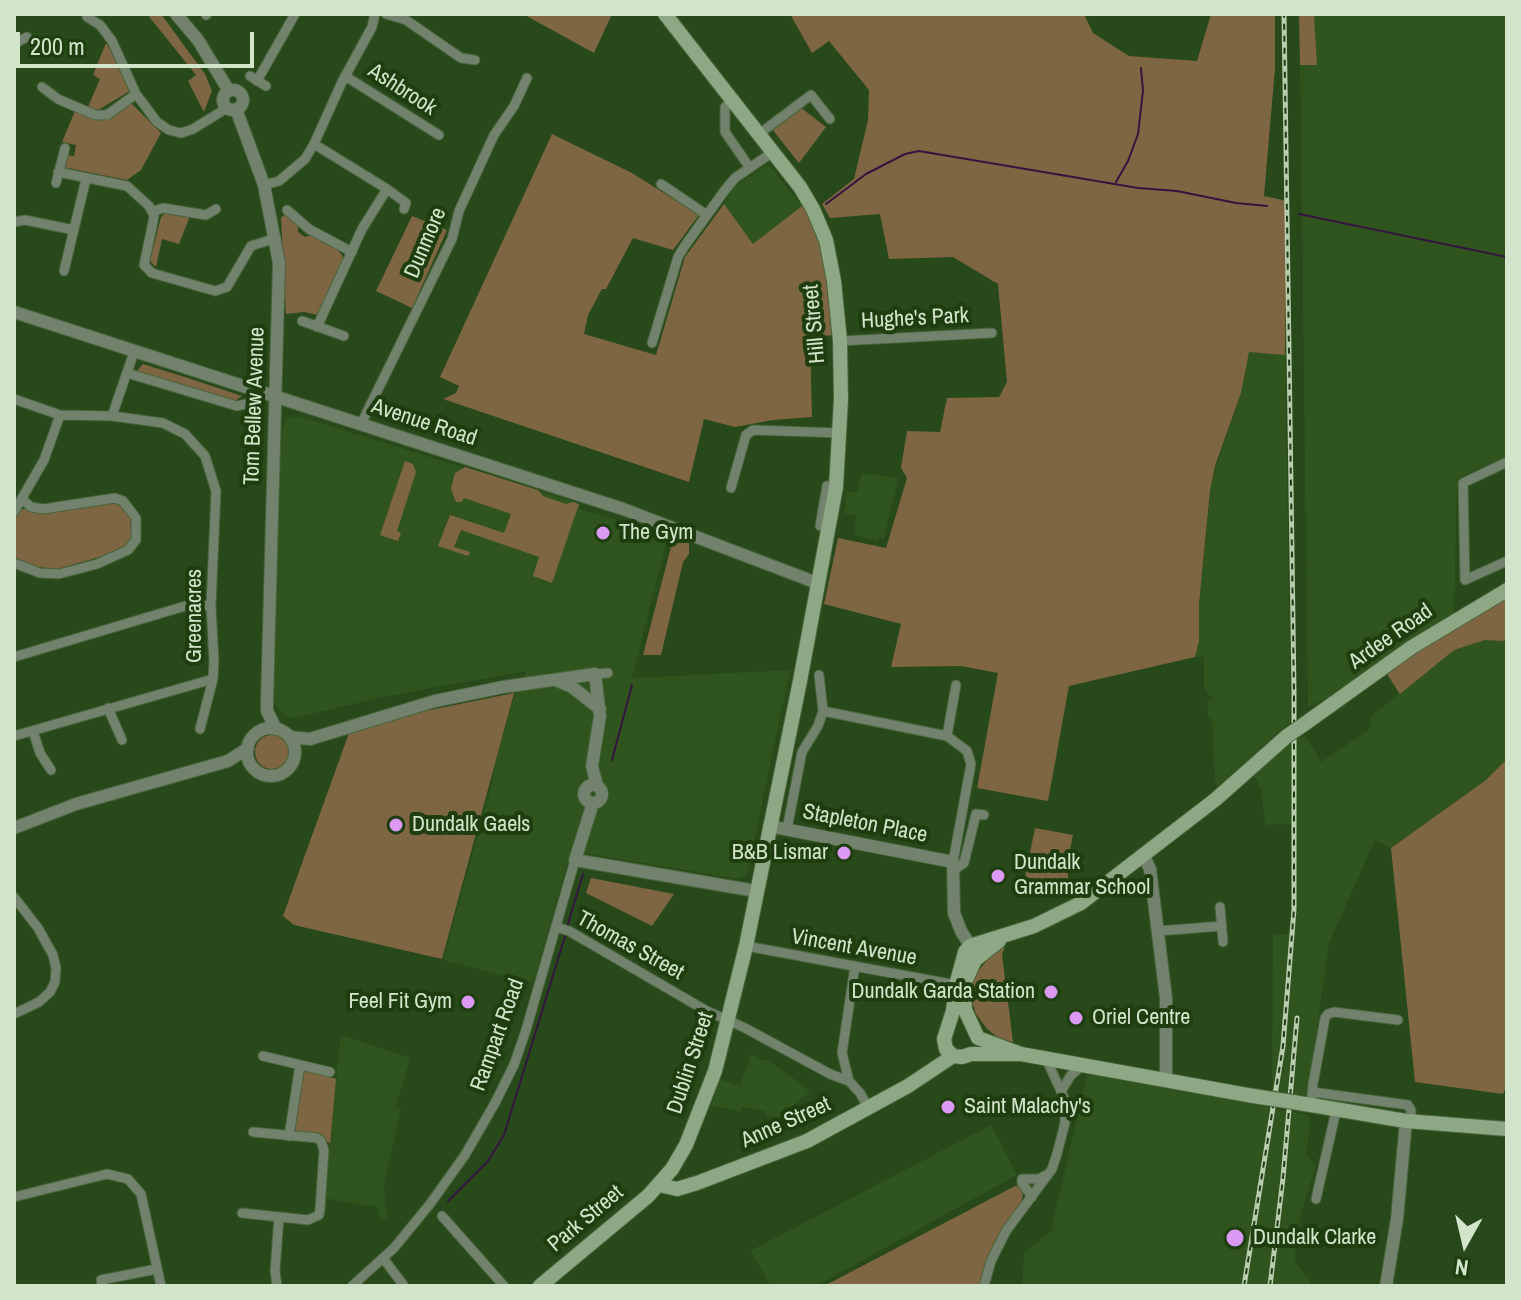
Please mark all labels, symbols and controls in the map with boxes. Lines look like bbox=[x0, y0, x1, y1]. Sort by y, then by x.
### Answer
scale bar bbox=[20, 16, 258, 66]
text: 200 m bbox=[30, 30, 85, 62]
street label: Ashbrook bbox=[363, 58, 441, 122]
street label: Dunmore bbox=[399, 204, 453, 282]
street label: Hill Street bbox=[798, 283, 832, 365]
street label: Hughe's Park bbox=[861, 303, 969, 335]
street label: Tom Bellew Avenue bbox=[239, 327, 271, 485]
street label: Avenue Road bbox=[368, 394, 480, 452]
place label: The Gym bbox=[619, 520, 693, 546]
marker: The Gym bbox=[594, 524, 612, 542]
street label: Greenacres bbox=[182, 569, 208, 663]
street label: Ardee Road bbox=[1344, 599, 1438, 675]
street label: Stapleton Place bbox=[800, 799, 930, 849]
place label: Dundalk Gaels bbox=[412, 812, 530, 838]
marker: Dundalk Gaels bbox=[387, 816, 405, 834]
place label: B&B Lismar bbox=[732, 840, 828, 866]
marker: B&B Lismar bbox=[835, 844, 853, 862]
place label: Dundalk Grammar School bbox=[1014, 850, 1150, 902]
marker: Dundalk Grammar School bbox=[989, 867, 1007, 885]
street label: Thomas Street bbox=[572, 906, 688, 986]
street label: Vincent Avenue bbox=[789, 924, 919, 972]
street label: Rampart Road bbox=[466, 975, 530, 1095]
place label: Dundalk Garda Station bbox=[851, 979, 1035, 1005]
marker: Dundalk Garda Station bbox=[1042, 983, 1060, 1001]
place label: Feel Fit Gym bbox=[349, 989, 452, 1015]
marker: Feel Fit Gym bbox=[459, 993, 477, 1011]
place label: Oriel Centre bbox=[1092, 1005, 1190, 1031]
street label: Dublin Street bbox=[662, 1009, 720, 1117]
marker: Oriel Centre bbox=[1067, 1009, 1085, 1027]
street label: Anne Street bbox=[737, 1092, 835, 1154]
place label: Saint Malachy's bbox=[964, 1094, 1091, 1120]
marker: Saint Malachy's bbox=[939, 1098, 957, 1116]
street label: Park Street bbox=[543, 1180, 629, 1258]
north arrow bbox=[1425, 1204, 1505, 1284]
place label: Dundalk Clarke bbox=[1253, 1225, 1376, 1251]
marker: Dundalk Clarke bbox=[1224, 1227, 1246, 1249]
text: N bbox=[1453, 1252, 1470, 1284]

